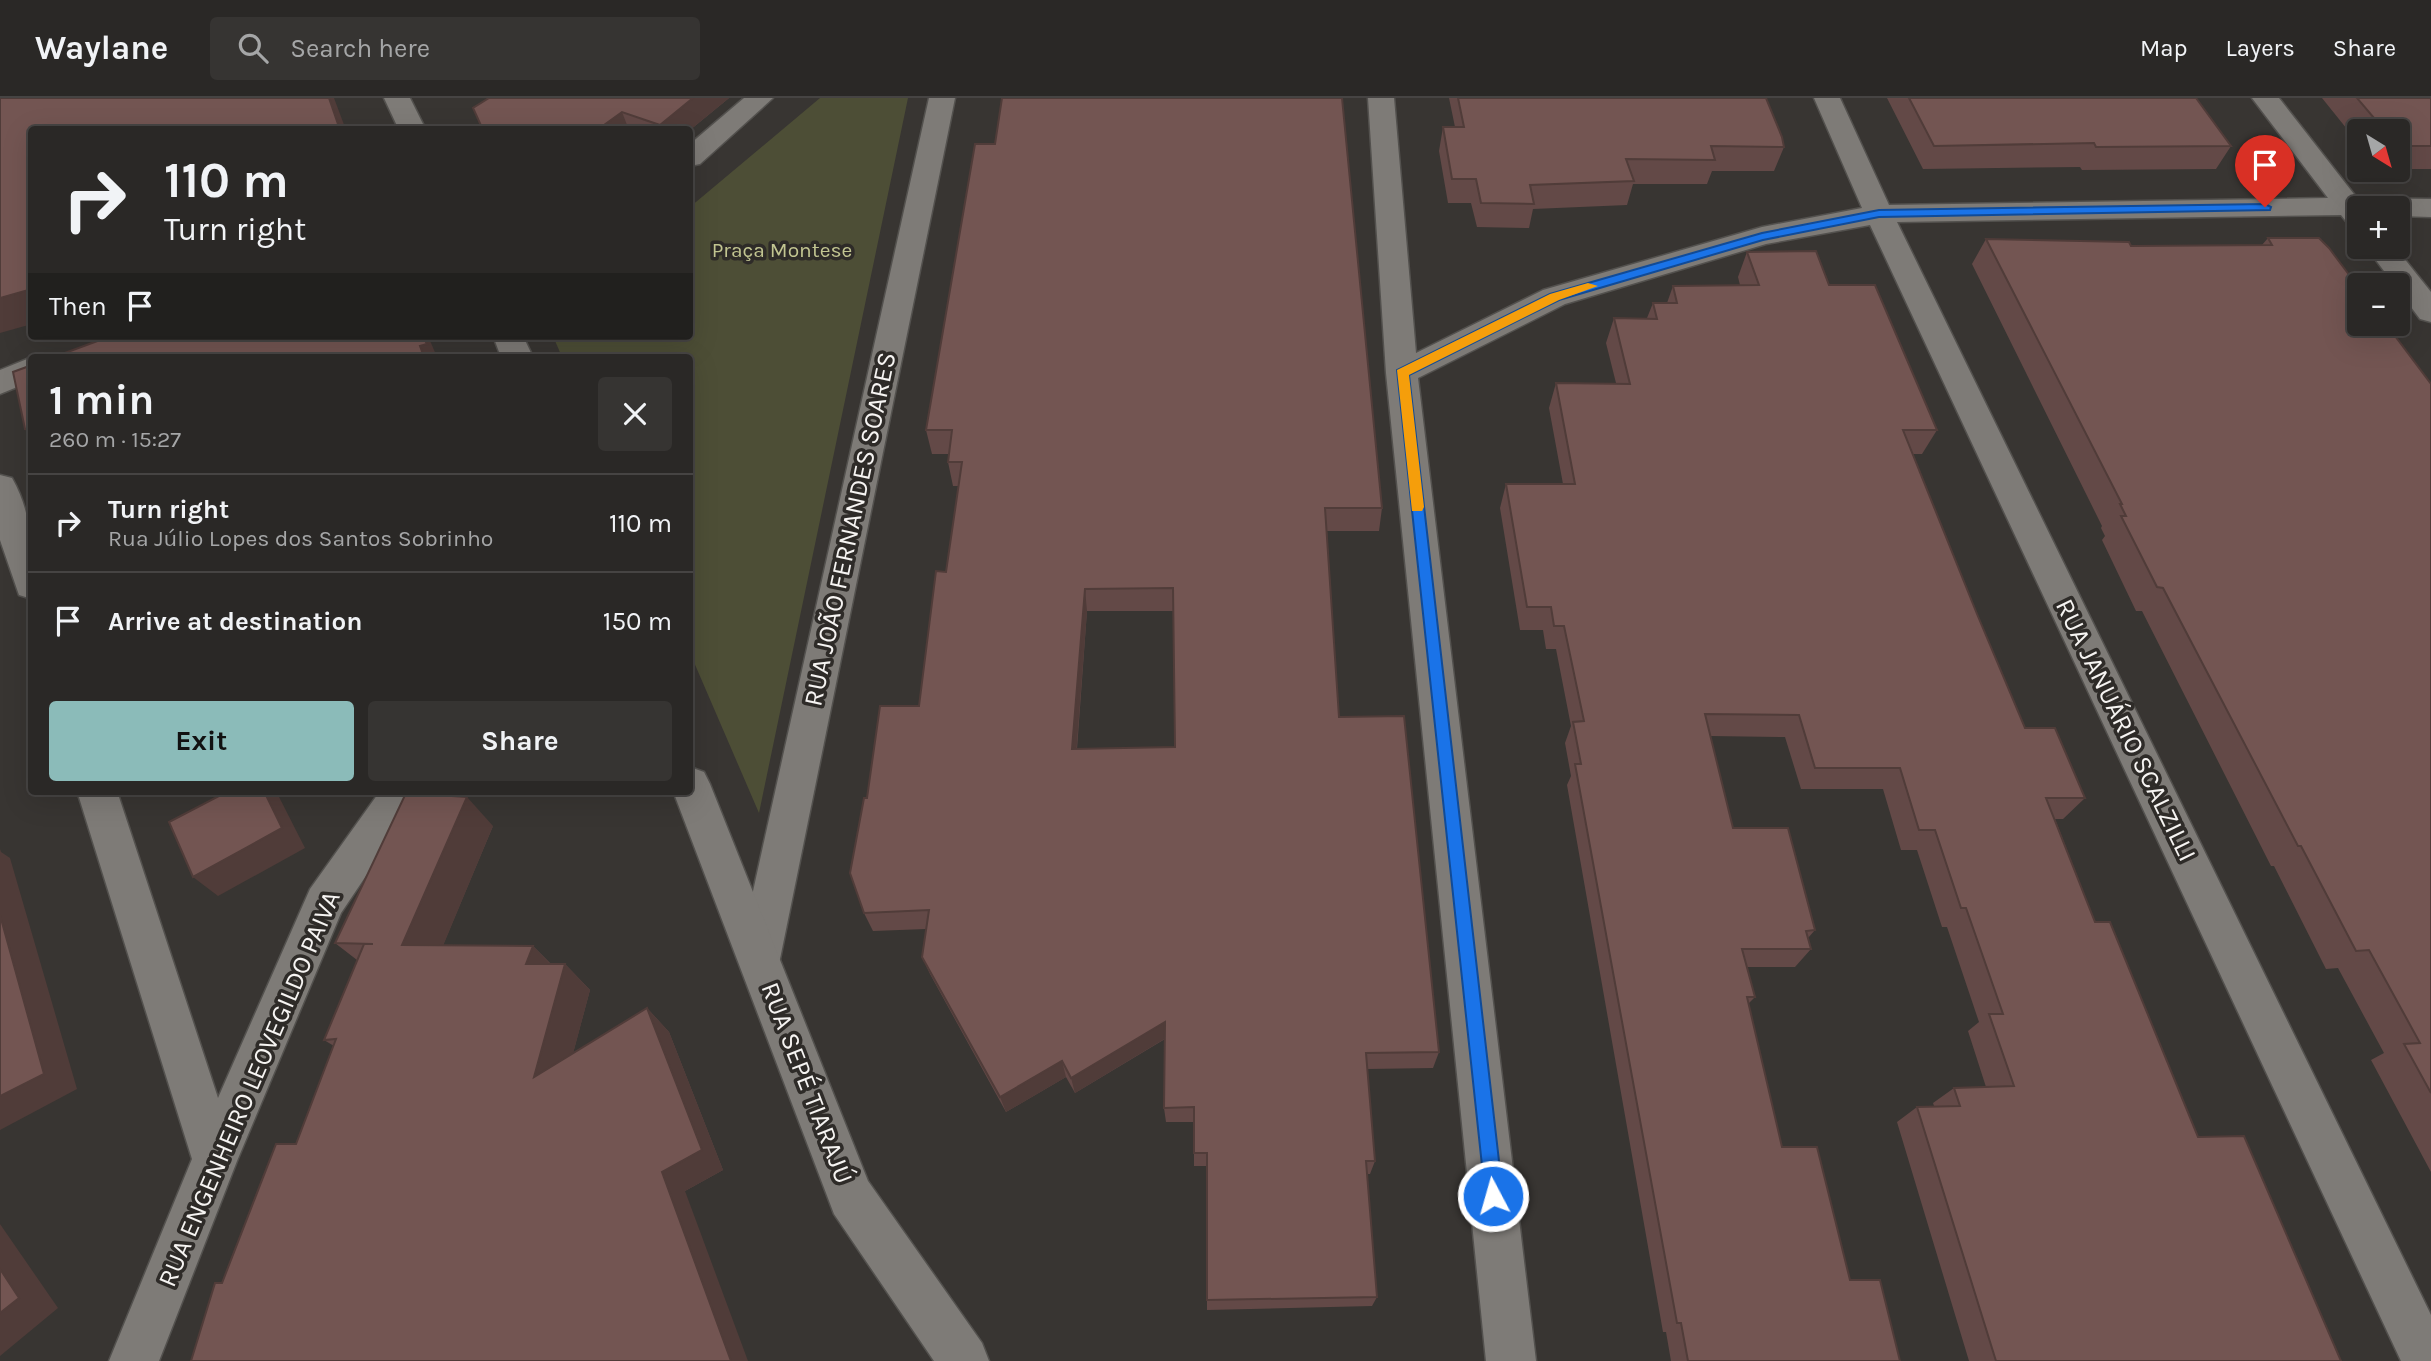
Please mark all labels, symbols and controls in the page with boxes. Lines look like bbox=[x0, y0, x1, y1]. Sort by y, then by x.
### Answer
search box bbox=[210, 17, 700, 80]
text: Waylane bbox=[35, 29, 168, 67]
icon: search bbox=[234, 29, 272, 67]
text: Search here bbox=[290, 33, 430, 64]
text: Map bbox=[2140, 34, 2188, 62]
text: Layers bbox=[2226, 34, 2295, 62]
text: Share bbox=[2333, 34, 2396, 62]
north arrow bbox=[2347, 119, 2410, 182]
map controls bbox=[2347, 119, 2410, 336]
pin bbox=[2235, 135, 2295, 207]
icon: arrive bbox=[2246, 146, 2284, 184]
text: 110 m bbox=[164, 152, 289, 209]
icon: right bbox=[49, 154, 140, 245]
button: + bbox=[2347, 196, 2410, 259]
text: Turn right bbox=[164, 211, 306, 248]
park label: Praça Montese bbox=[712, 238, 852, 262]
button: − bbox=[2347, 273, 2410, 336]
icon: arrive bbox=[121, 287, 159, 325]
text: Then bbox=[49, 291, 107, 322]
street label: RUA JOÃO FERNANDES SOARES bbox=[797, 349, 903, 709]
text: 1 min bbox=[49, 375, 154, 425]
button: close bbox=[598, 377, 672, 451]
text: 260 m · 15:27 bbox=[49, 426, 181, 453]
text: Turn right bbox=[108, 494, 229, 525]
icon: right bbox=[49, 504, 87, 542]
text: 110 m bbox=[609, 508, 672, 539]
text: Rua Júlio Lopes dos Santos Sobrinho bbox=[108, 525, 493, 552]
street label: RUA JANUÁRIO SCALZILLI bbox=[2049, 593, 2204, 866]
icon: arrive bbox=[49, 602, 87, 640]
text: Arrive at destination bbox=[108, 606, 362, 637]
text: 150 m bbox=[603, 606, 672, 637]
button: Exit bbox=[49, 701, 354, 781]
button: Share bbox=[368, 701, 672, 781]
street label: RUA ENGENHEIRO LEOVEGILDO PAIVA bbox=[151, 886, 347, 1292]
street label: RUA SEPÉ TIARAJÚ bbox=[754, 978, 861, 1188]
position arrow bbox=[1456, 1159, 1530, 1233]

